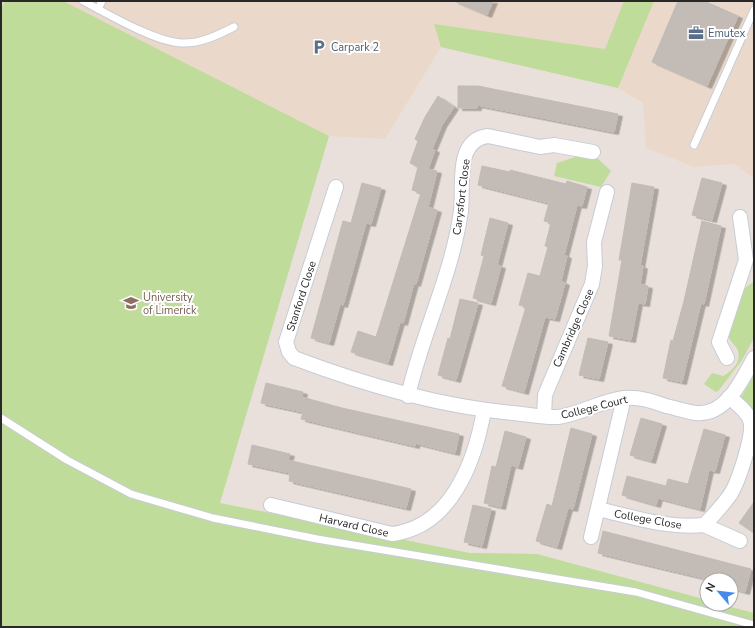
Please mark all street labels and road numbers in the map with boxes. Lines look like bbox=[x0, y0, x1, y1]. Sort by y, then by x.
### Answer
street label: Carysfort Close bbox=[449, 158, 474, 236]
street label: Stanford Close bbox=[283, 259, 320, 333]
street label: Cambridge Close bbox=[549, 286, 598, 370]
street label: College Court bbox=[559, 392, 629, 423]
street label: College Close bbox=[613, 506, 683, 533]
street label: Harvard Close bbox=[318, 510, 390, 541]

